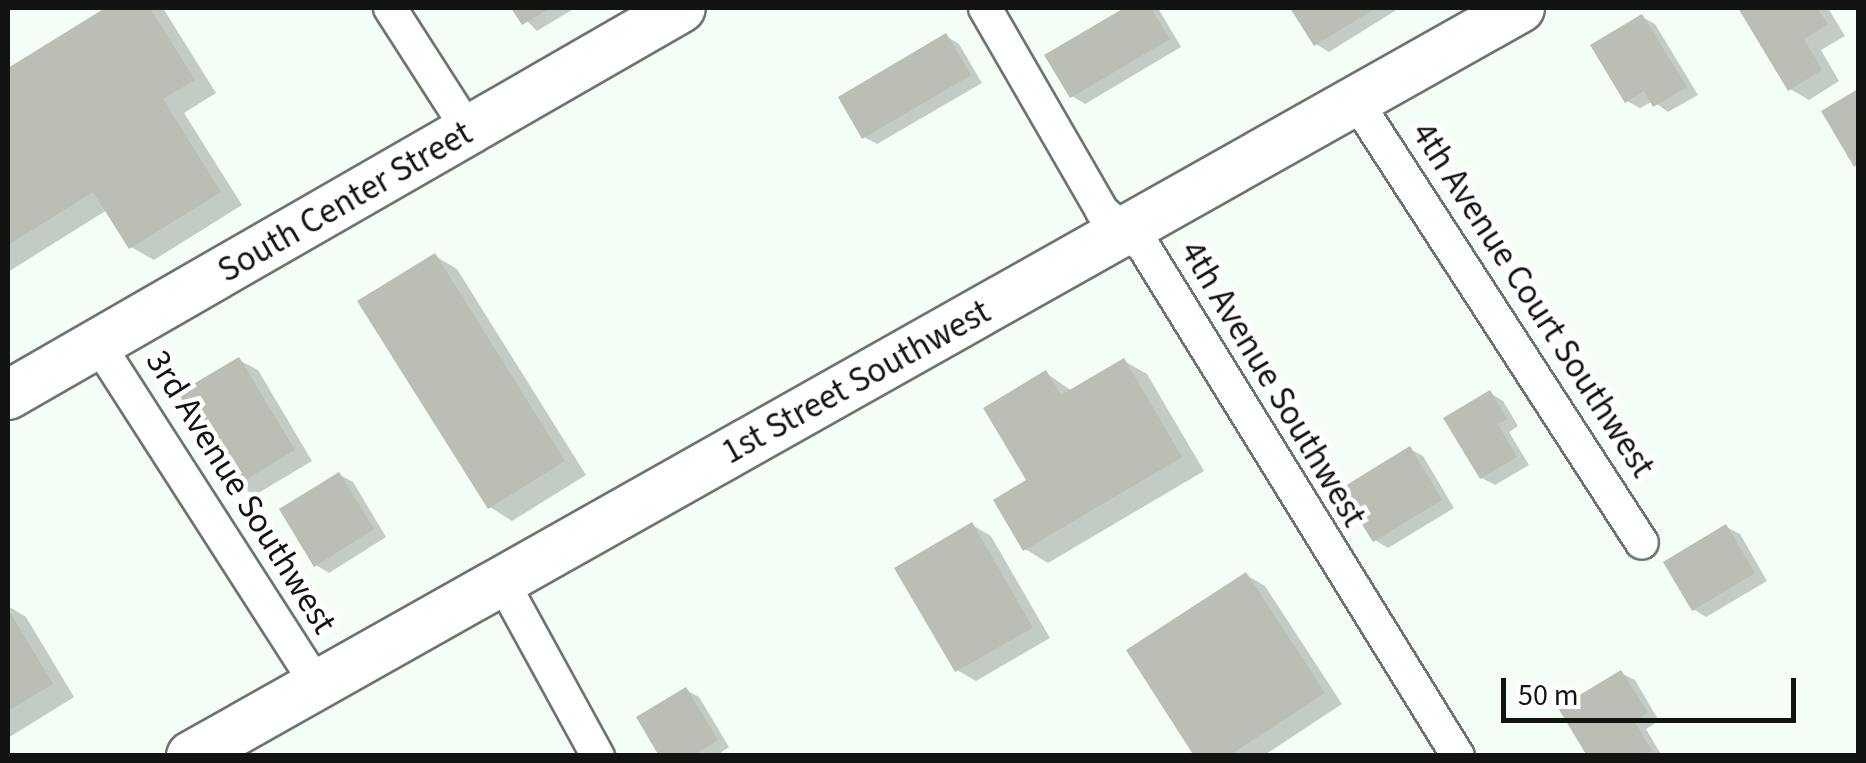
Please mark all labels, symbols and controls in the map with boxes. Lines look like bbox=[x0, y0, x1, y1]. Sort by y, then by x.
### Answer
street label: South Center Street bbox=[210, 112, 480, 292]
street label: 4th Avenue Court Southwest bbox=[1402, 115, 1664, 485]
street label: 4th Avenue Southwest bbox=[1171, 234, 1375, 534]
street label: 1st Street Southwest bbox=[714, 291, 998, 473]
street label: 3rd Avenue Southwest bbox=[137, 343, 345, 641]
scale bar bbox=[1506, 658, 1801, 720]
text: 50 m bbox=[1518, 674, 1579, 717]

